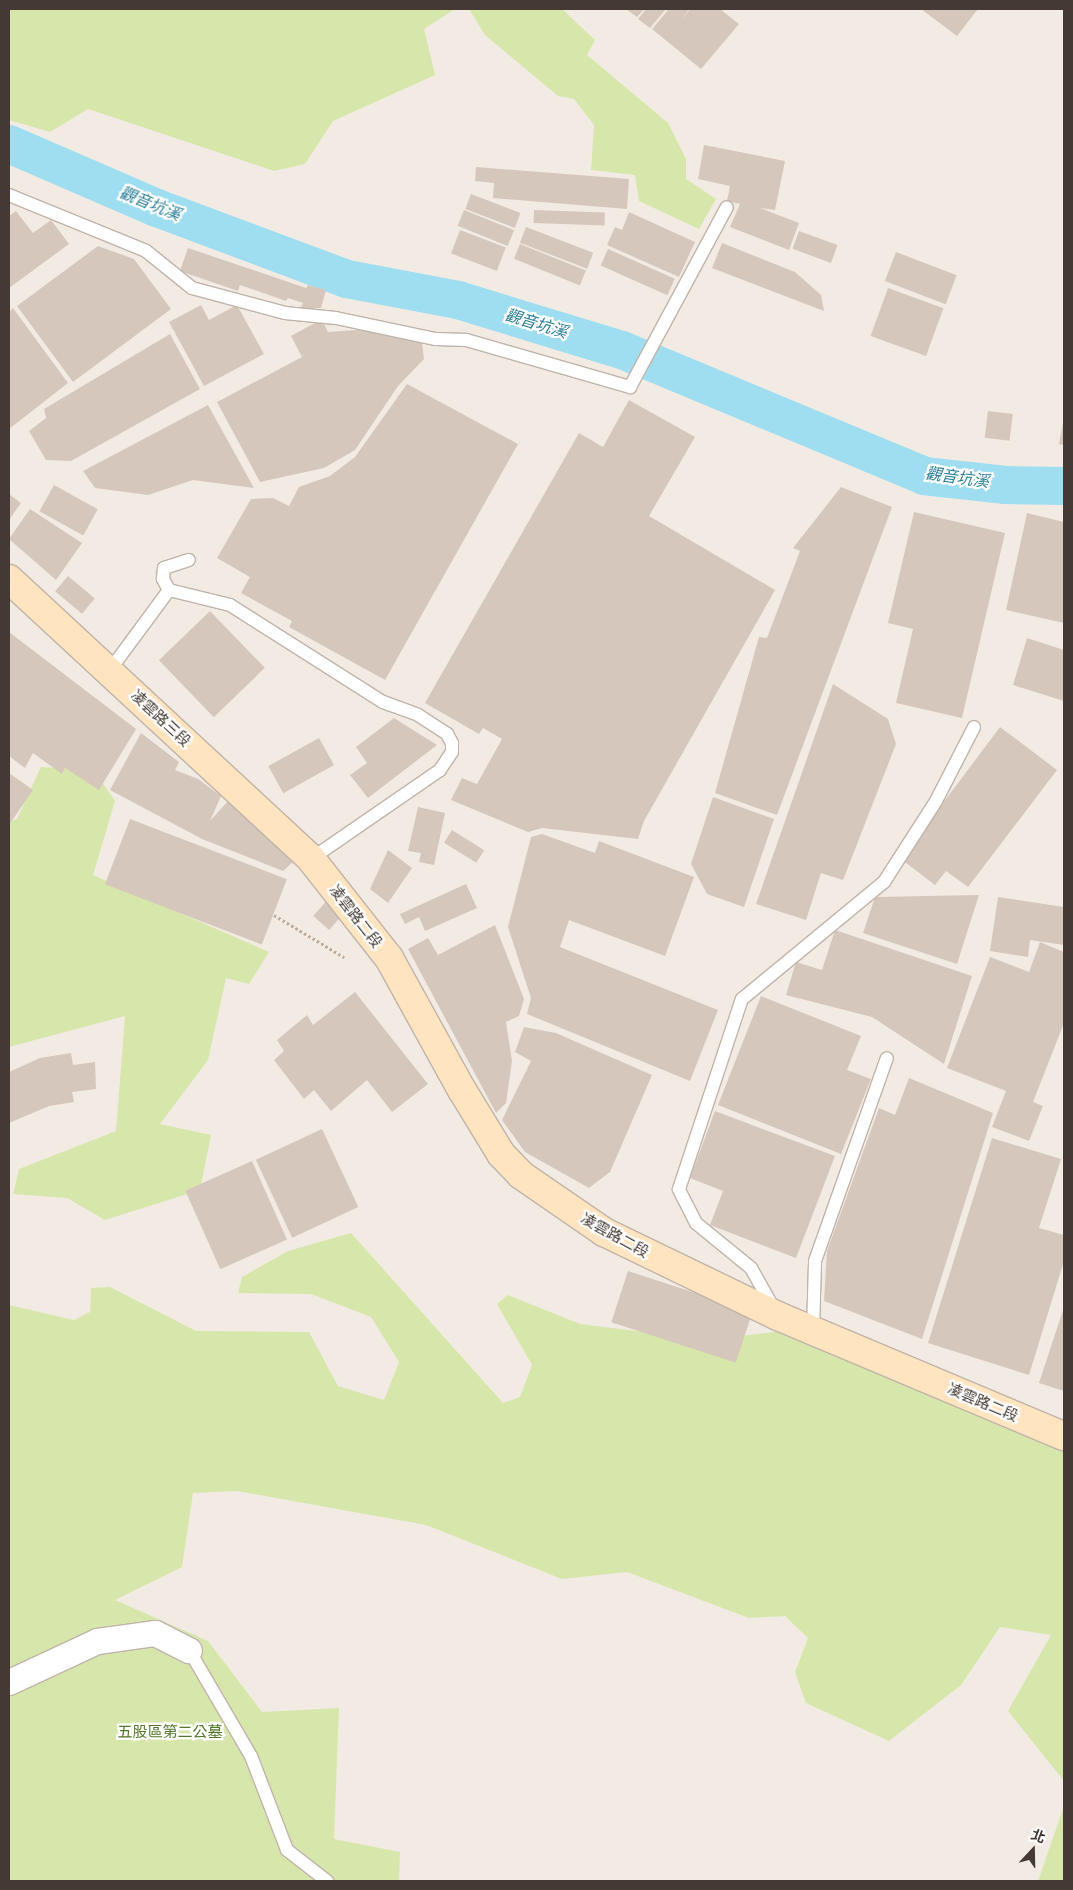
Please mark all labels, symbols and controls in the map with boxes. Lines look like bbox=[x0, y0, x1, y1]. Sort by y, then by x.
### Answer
water label: 觀音坑溪 bbox=[117, 183, 183, 225]
water label: 觀音坑溪 bbox=[503, 305, 569, 343]
water label: 觀音坑溪 bbox=[924, 464, 990, 492]
street label: 凌雲路三段 bbox=[127, 686, 195, 750]
street label: 凌雲路二段 bbox=[326, 881, 386, 951]
street label: 凌雲路二段 bbox=[578, 1209, 652, 1261]
street label: 凌雲路二段 bbox=[945, 1379, 1021, 1425]
park label: 五股區第二公墓 bbox=[118, 1723, 222, 1741]
north arrow bbox=[1008, 1825, 1058, 1875]
text: 北 bbox=[1029, 1825, 1048, 1847]

